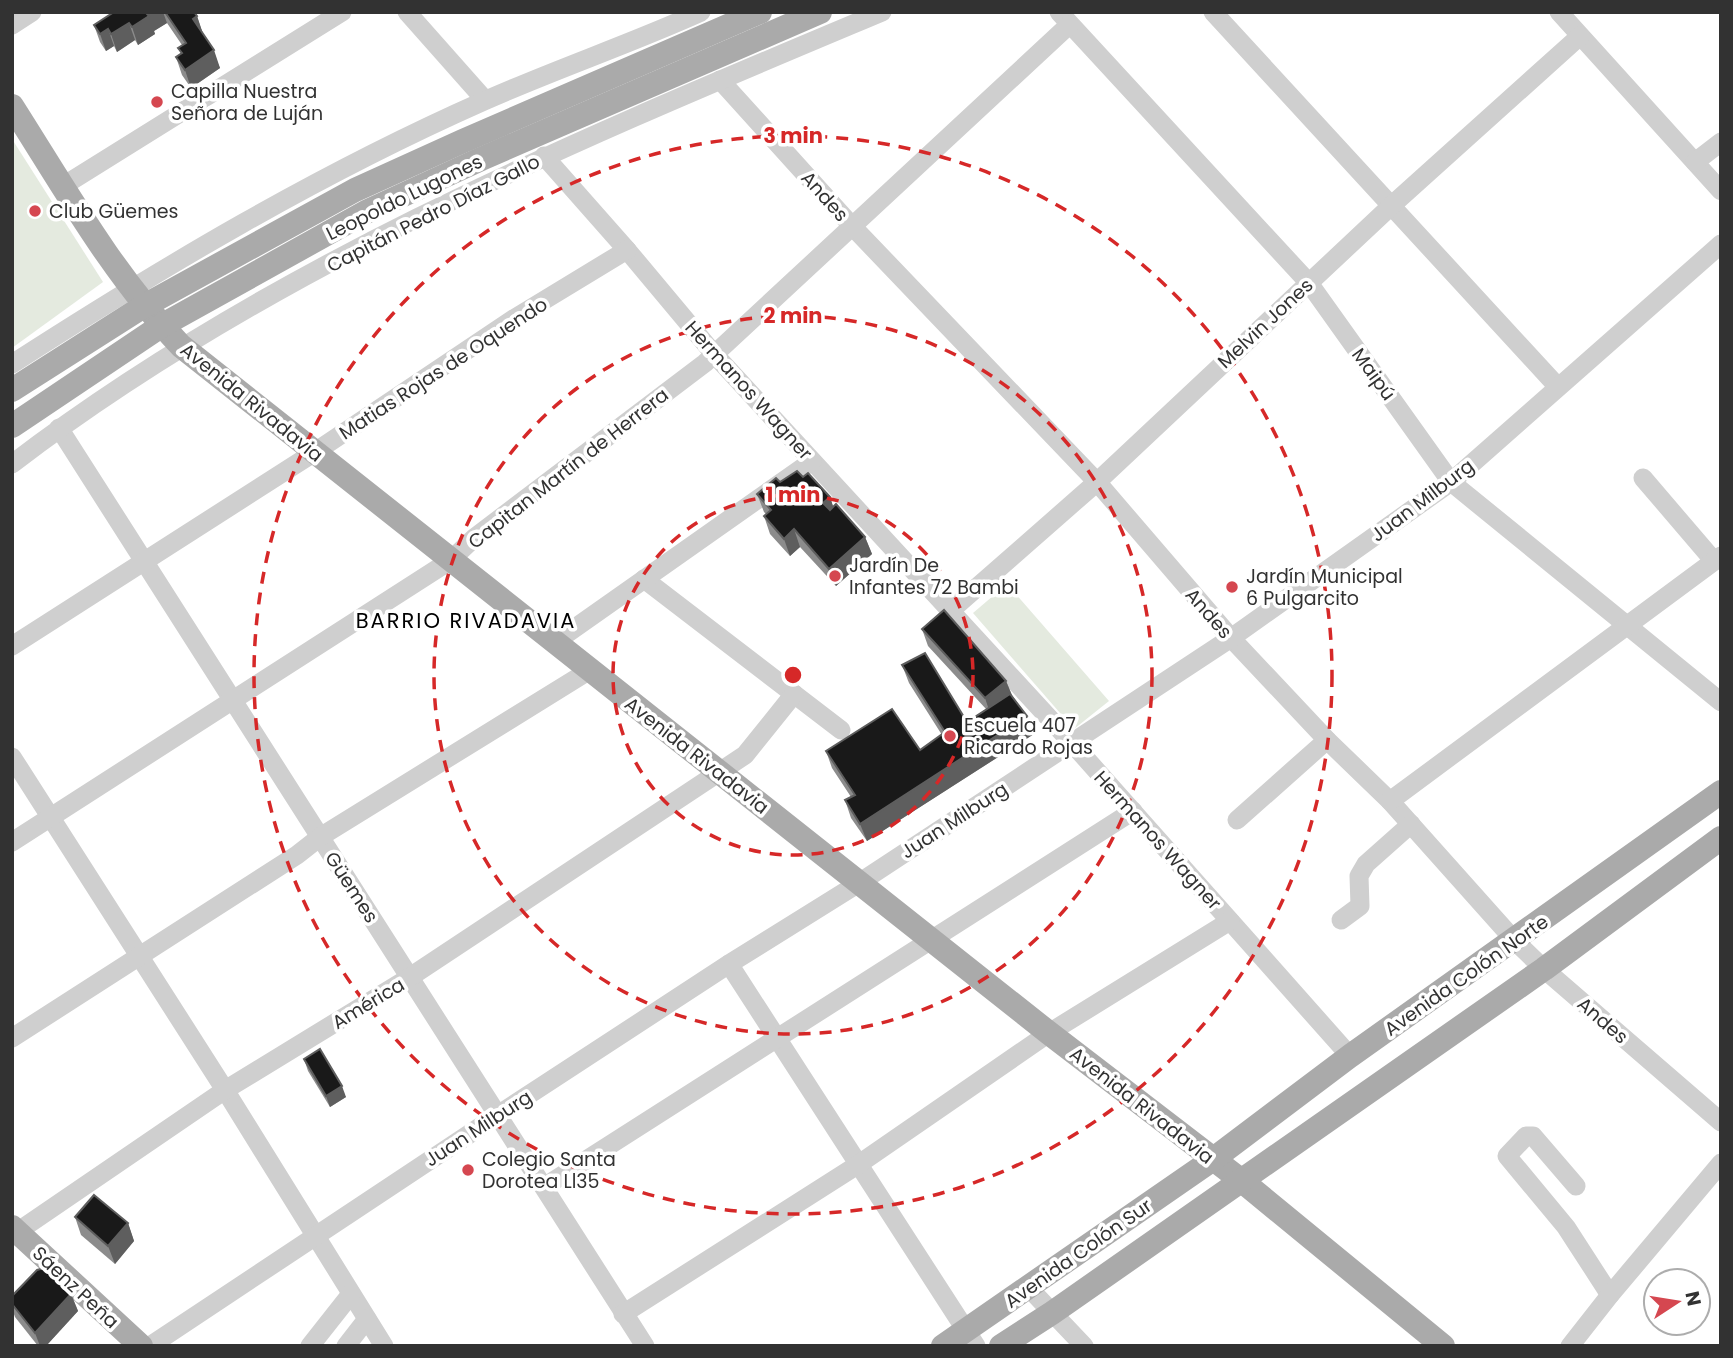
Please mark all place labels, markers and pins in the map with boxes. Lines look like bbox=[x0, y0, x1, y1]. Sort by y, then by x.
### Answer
place label: Capilla Nuestra Señora de Luján bbox=[171, 78, 323, 127]
marker: Capilla Nuestra Señora de Luján bbox=[149, 94, 165, 110]
place label: Club Güemes bbox=[49, 198, 178, 225]
marker: Club Güemes bbox=[27, 203, 43, 219]
place label: Jardín De Infantes 72 Bambi bbox=[849, 552, 1019, 601]
place label: Jardín Municipal 6 Pulgarcito bbox=[1246, 563, 1403, 612]
marker: Jardín De Infantes 72 Bambi bbox=[827, 568, 843, 584]
marker: Jardín Municipal 6 Pulgarcito bbox=[1224, 579, 1240, 595]
centre of rings bbox=[781, 663, 805, 687]
place label: Escuela 407 Ricardo Rojas bbox=[964, 712, 1093, 761]
marker: Escuela 407 Ricardo Rojas bbox=[942, 728, 958, 744]
place label: Colegio Santa Dorotea Ll35 bbox=[482, 1146, 616, 1195]
marker: Colegio Santa Dorotea Ll35 bbox=[460, 1162, 476, 1178]

